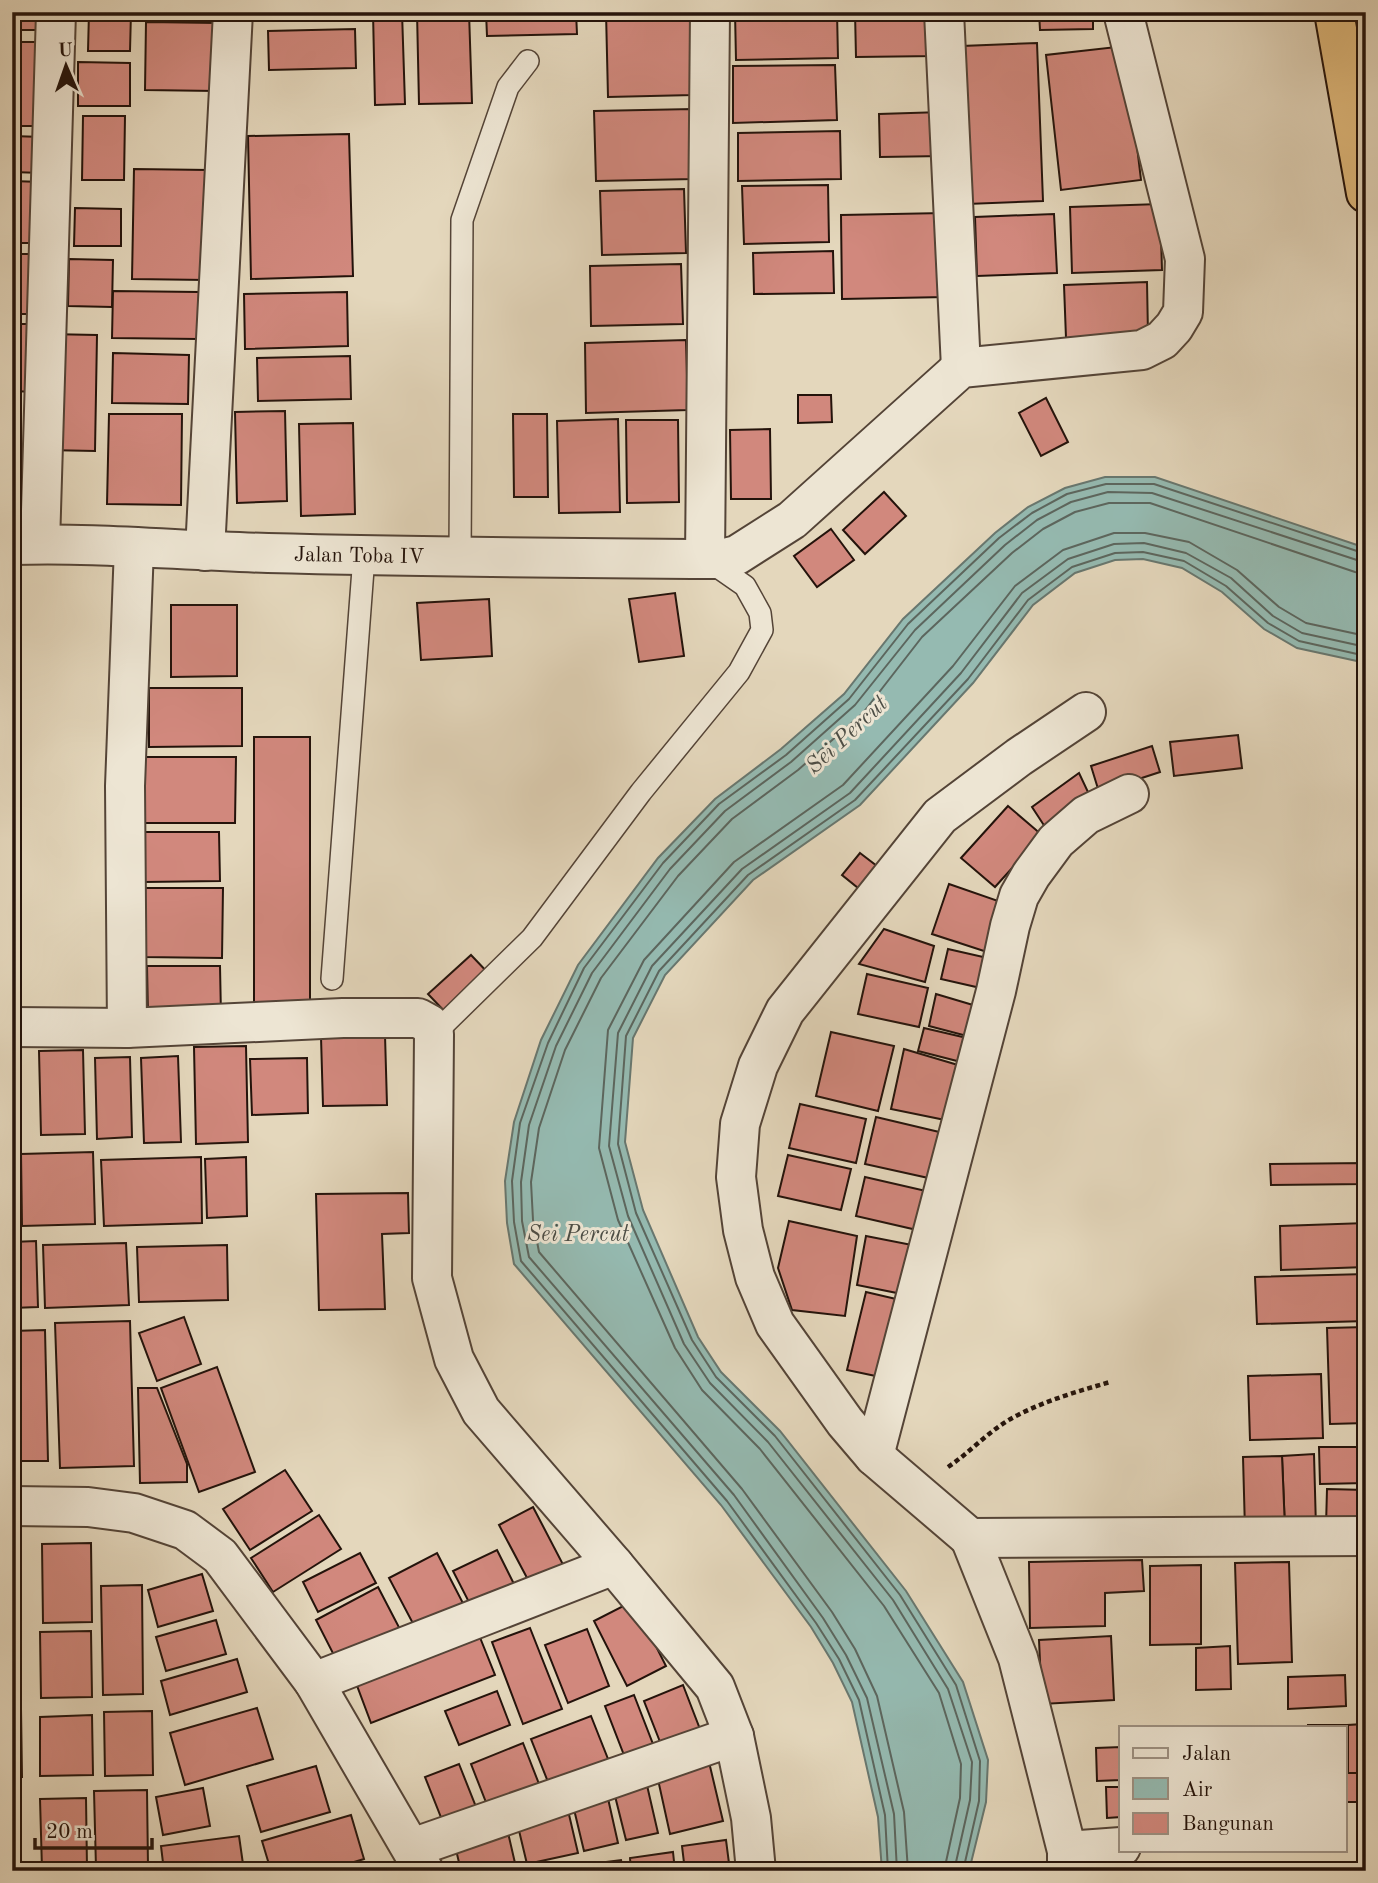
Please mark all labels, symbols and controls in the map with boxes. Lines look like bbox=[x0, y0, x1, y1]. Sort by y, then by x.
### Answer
north arrow bbox=[32, 32, 102, 102]
text: U bbox=[58, 42, 73, 61]
street label: Jalan Toba IV bbox=[294, 545, 424, 568]
water label: Sei Percut bbox=[802, 691, 893, 778]
water label: Sei Percut bbox=[527, 1223, 630, 1246]
legend bbox=[1119, 1726, 1346, 1852]
text: Jalan bbox=[1182, 1744, 1231, 1765]
text: Air bbox=[1182, 1780, 1213, 1801]
scale bar bbox=[35, 1806, 152, 1850]
text: Bangunan bbox=[1182, 1814, 1274, 1835]
text: 20 m bbox=[46, 1822, 93, 1843]

